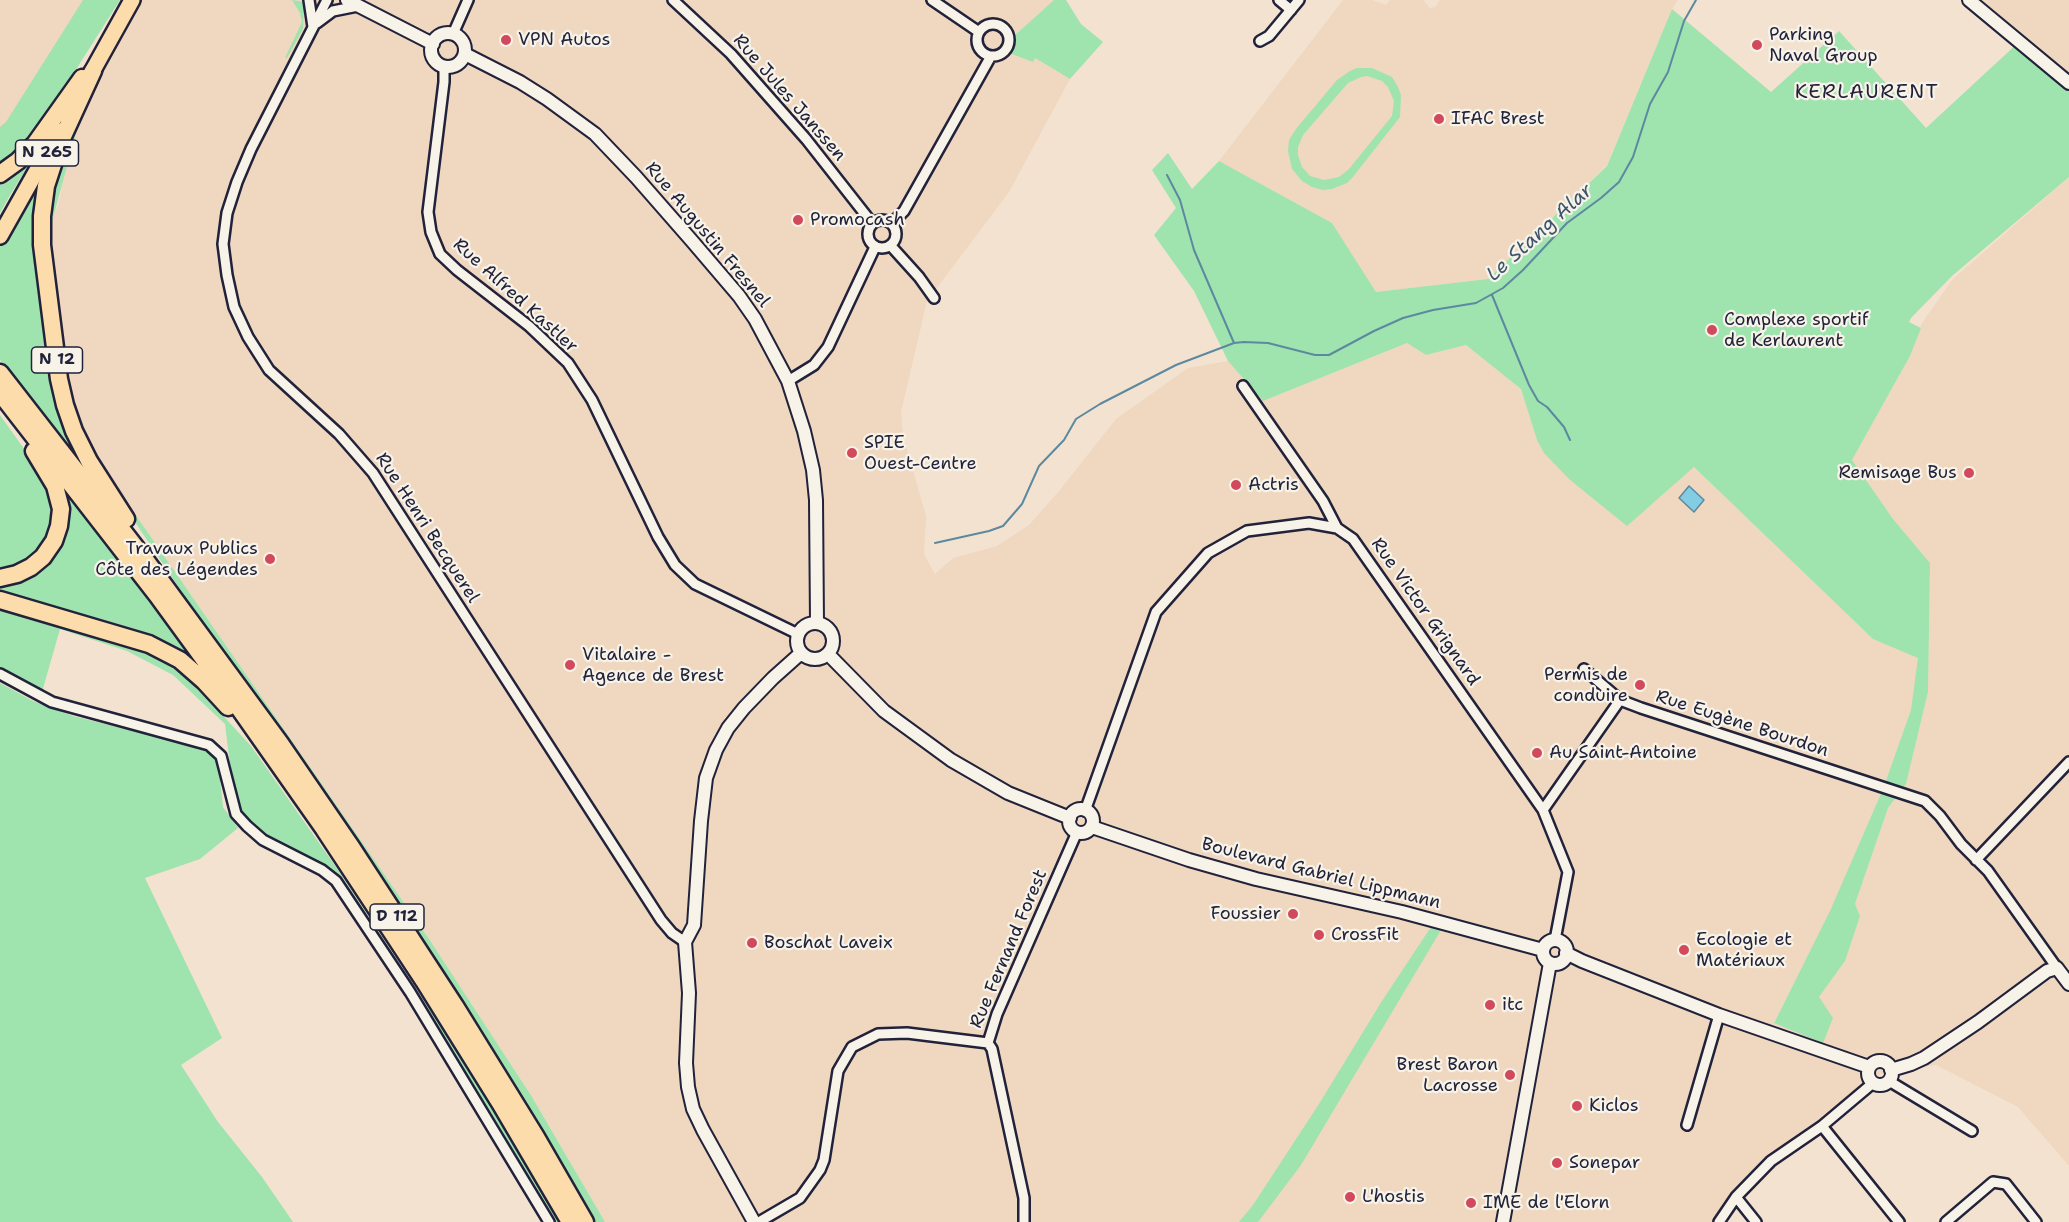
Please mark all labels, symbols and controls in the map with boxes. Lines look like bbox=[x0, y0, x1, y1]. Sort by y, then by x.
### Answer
place label: Parking Naval Group bbox=[1769, 24, 1878, 66]
place label: VPN Autos bbox=[518, 29, 610, 51]
street label: Rue Jules Janssen bbox=[728, 30, 850, 166]
marker: VPN Autos bbox=[499, 33, 513, 47]
marker: Parking Naval Group bbox=[1750, 38, 1764, 52]
district label: KERLAURENT bbox=[1795, 81, 1939, 105]
place label: IFAC Brest bbox=[1451, 108, 1545, 130]
marker: IFAC Brest bbox=[1432, 112, 1446, 126]
road number: N 265 bbox=[15, 140, 78, 166]
street label: Rue Augustin Fresnel bbox=[640, 158, 774, 312]
water label: Le Stang Alar bbox=[1482, 179, 1598, 287]
place label: Promocash bbox=[810, 209, 905, 231]
marker: Promocash bbox=[791, 213, 805, 227]
street label: Rue Alfred Kastler bbox=[448, 234, 582, 358]
place label: Complexe sportif de Kerlaurent bbox=[1724, 309, 1868, 352]
marker: Complexe sportif de Kerlaurent bbox=[1705, 323, 1719, 337]
road number: N 12 bbox=[32, 347, 82, 373]
place label: SPIE Ouest-Centre bbox=[864, 432, 977, 474]
marker: SPIE Ouest-Centre bbox=[845, 446, 859, 460]
street label: Rue Henri Becquerel bbox=[370, 449, 484, 607]
place label: Remisage Bus bbox=[1838, 462, 1957, 484]
marker: Remisage Bus bbox=[1962, 466, 1976, 480]
place label: Actris bbox=[1248, 474, 1299, 496]
marker: Actris bbox=[1229, 478, 1243, 492]
street label: Rue Victor Grignard bbox=[1366, 534, 1484, 690]
place label: Travaux Publics Côte des Légendes bbox=[95, 538, 258, 580]
marker: Travaux Publics Côte des Légendes bbox=[263, 552, 277, 566]
place label: Vitalaire - Agence de Brest bbox=[582, 644, 724, 686]
marker: Vitalaire - Agence de Brest bbox=[563, 658, 577, 672]
place label: Permis de conduire bbox=[1544, 664, 1628, 706]
marker: Permis de conduire bbox=[1633, 678, 1647, 692]
street label: Rue Eugène Bourdon bbox=[1653, 686, 1831, 762]
place label: Au Saint-Antoine bbox=[1549, 742, 1697, 764]
marker: Au Saint-Antoine bbox=[1530, 746, 1544, 760]
street label: Boulevard Gabriel Lippmann bbox=[1199, 834, 1443, 914]
street label: Rue Fernand Forest bbox=[966, 866, 1052, 1032]
place label: Foussier bbox=[1210, 903, 1281, 925]
road number: D 112 bbox=[370, 904, 424, 930]
marker: Foussier bbox=[1286, 907, 1300, 921]
place label: CrossFit bbox=[1331, 924, 1399, 946]
marker: CrossFit bbox=[1312, 928, 1326, 942]
place label: Ecologie et Matériaux bbox=[1696, 929, 1792, 972]
place label: Boschat Laveix bbox=[764, 932, 893, 954]
marker: Boschat Laveix bbox=[745, 936, 759, 950]
marker: Ecologie et Matériaux bbox=[1677, 943, 1691, 957]
place label: itc bbox=[1502, 994, 1523, 1016]
marker: itc bbox=[1483, 998, 1497, 1012]
place label: Brest Baron Lacrosse bbox=[1397, 1054, 1498, 1096]
marker: Brest Baron Lacrosse bbox=[1503, 1068, 1517, 1082]
place label: Kiclos bbox=[1589, 1095, 1639, 1117]
marker: Kiclos bbox=[1570, 1099, 1584, 1113]
place label: Sonepar bbox=[1569, 1152, 1640, 1174]
marker: Sonepar bbox=[1550, 1156, 1564, 1170]
place label: L'hostis bbox=[1362, 1186, 1425, 1208]
marker: L'hostis bbox=[1343, 1190, 1357, 1204]
place label: IME de l'Elorn bbox=[1483, 1192, 1610, 1214]
marker: IME de l'Elorn bbox=[1464, 1196, 1478, 1210]

